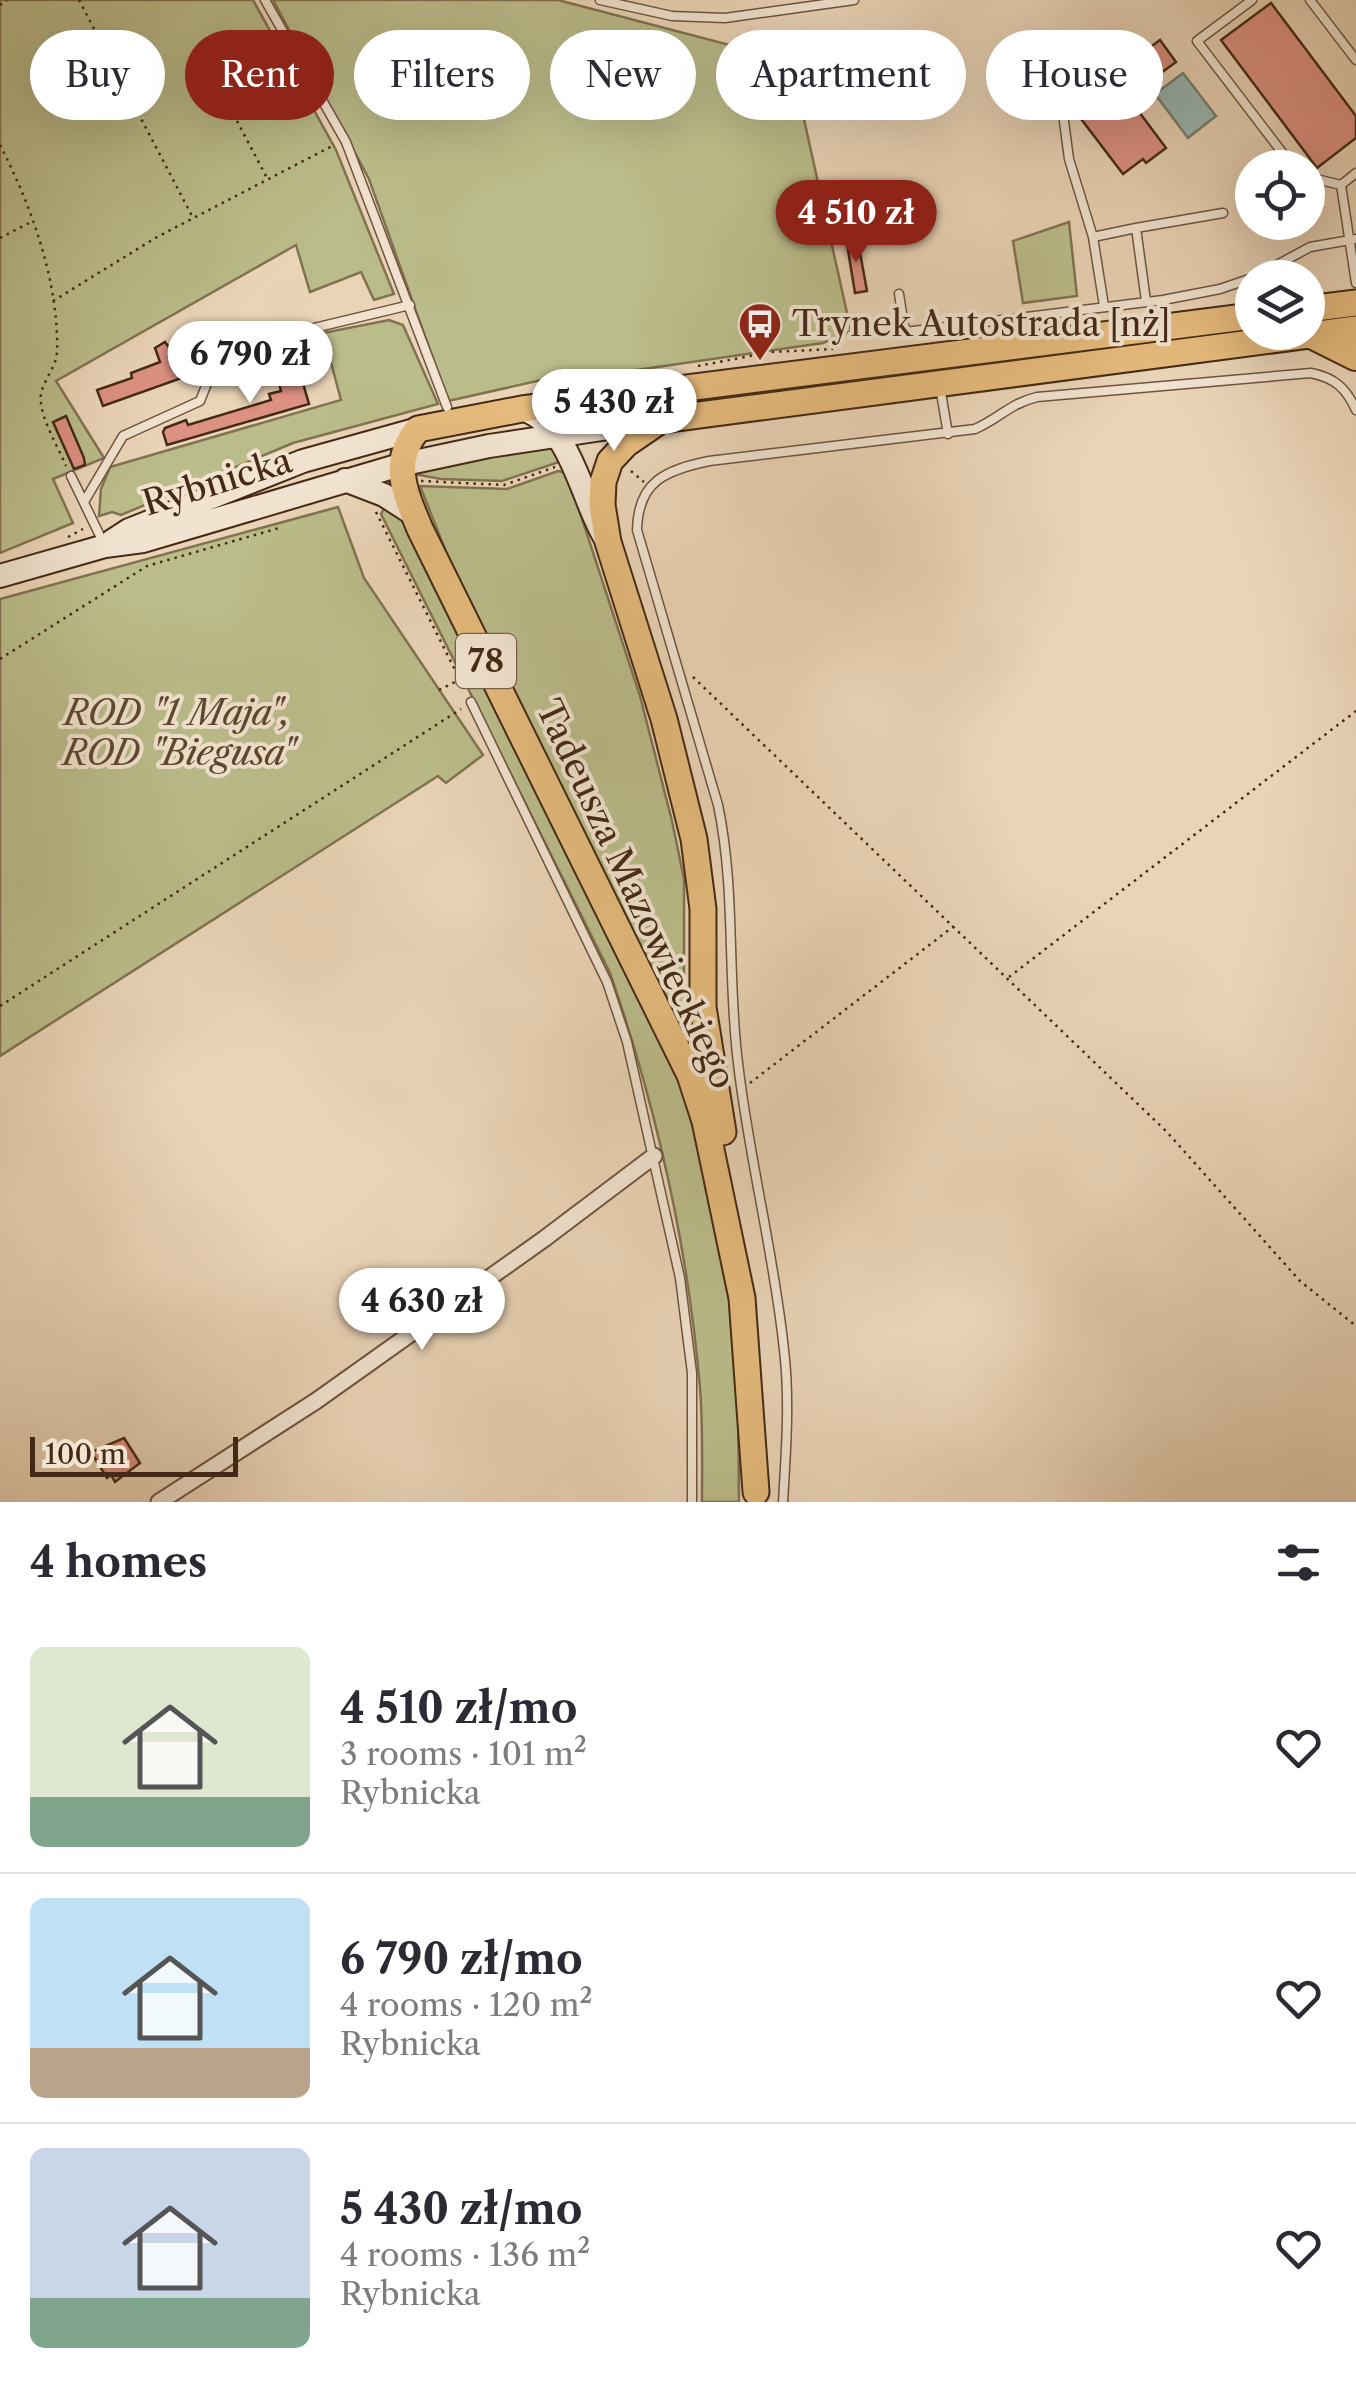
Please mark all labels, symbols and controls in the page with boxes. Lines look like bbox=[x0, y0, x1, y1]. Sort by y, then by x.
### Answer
chip: Buy bbox=[30, 30, 165, 120]
chip: Rent bbox=[185, 30, 334, 120]
chip: Filters bbox=[354, 30, 530, 120]
chip: New bbox=[550, 30, 696, 120]
chip: Apartment bbox=[716, 30, 966, 120]
chip: House bbox=[986, 30, 1163, 120]
map controls bbox=[1235, 150, 1325, 350]
button: locate bbox=[1235, 150, 1325, 240]
pin: 4 510 zł bbox=[753, 180, 959, 265]
text: 4 510 zł bbox=[798, 193, 914, 232]
button: layers bbox=[1235, 260, 1325, 350]
bus stop icon: Trynek Autostrada [nż] bbox=[737, 301, 783, 362]
place label: Trynek Autostrada [nż] bbox=[792, 302, 1171, 345]
pin: 6 790 zł bbox=[147, 321, 353, 406]
text: 6 790 zł bbox=[190, 334, 310, 373]
pin: 5 430 zł bbox=[511, 369, 717, 454]
text: 5 430 zł bbox=[554, 382, 674, 421]
street label: Rybnicka bbox=[137, 438, 297, 525]
road number: 78 bbox=[456, 634, 516, 688]
park label: ROD "1 Maja", ROD "Biegusa" bbox=[60, 691, 299, 774]
street label: Tadeusza Mazowieckiego bbox=[527, 692, 746, 1095]
pin: 4 630 zł bbox=[319, 1268, 525, 1353]
text: 4 630 zł bbox=[361, 1281, 483, 1320]
scale bar bbox=[30, 1432, 238, 1476]
text: 100 m bbox=[45, 1437, 126, 1471]
icon: filters bbox=[1271, 1535, 1326, 1590]
text: 4 homes bbox=[30, 1536, 207, 1588]
text: 4 510 zł/mo bbox=[340, 1682, 577, 1734]
icon: home bbox=[110, 1687, 230, 1807]
icon: heart bbox=[1271, 1720, 1326, 1775]
text: 3 rooms · 101 m² bbox=[340, 1734, 587, 1773]
text: Rybnicka bbox=[340, 1773, 481, 1812]
text: 6 790 zł/mo bbox=[340, 1933, 583, 1985]
icon: home bbox=[110, 1938, 230, 2058]
icon: heart bbox=[1271, 1971, 1326, 2026]
text: 4 rooms · 120 m² bbox=[340, 1985, 593, 2024]
text: Rybnicka bbox=[340, 2024, 481, 2063]
text: 5 430 zł/mo bbox=[340, 2183, 583, 2235]
icon: home bbox=[110, 2188, 230, 2308]
icon: heart bbox=[1271, 2221, 1326, 2276]
text: 4 rooms · 136 m² bbox=[340, 2235, 590, 2274]
text: Rybnicka bbox=[340, 2274, 481, 2313]

